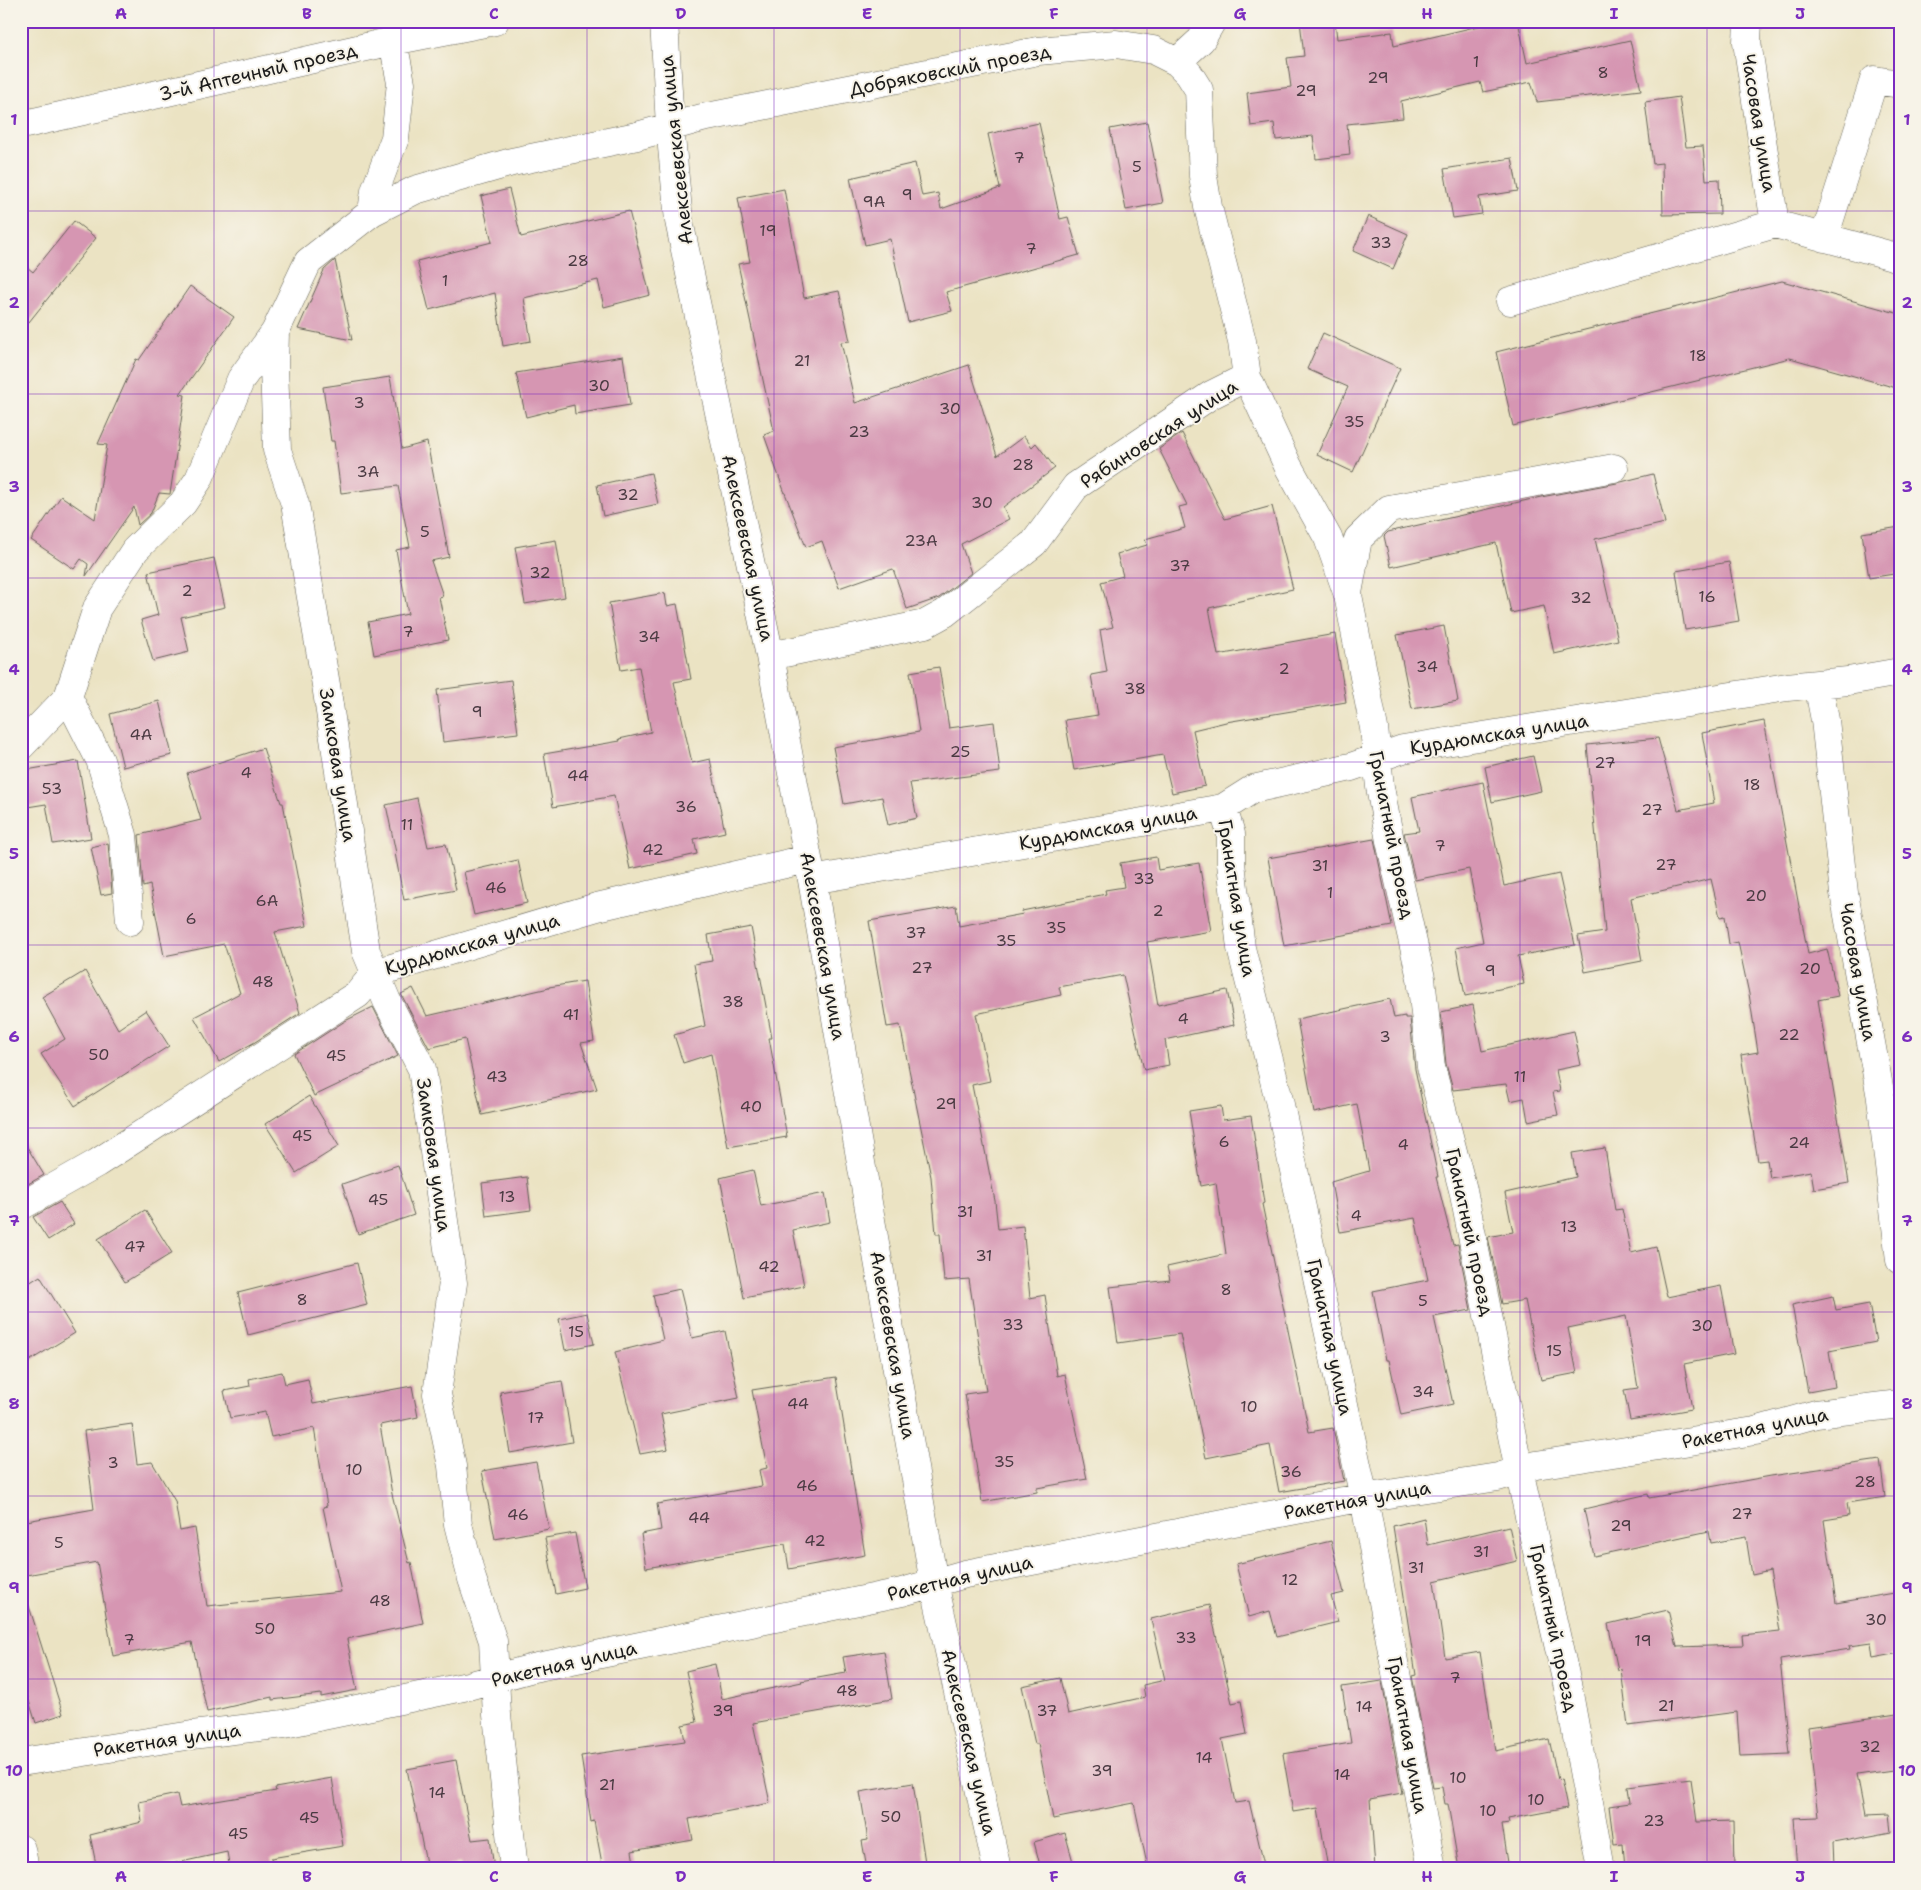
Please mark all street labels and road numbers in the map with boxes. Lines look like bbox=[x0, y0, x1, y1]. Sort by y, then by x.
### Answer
street label: 3-й Аптечный проезд bbox=[156, 37, 360, 107]
street label: Добряковский проезд bbox=[847, 38, 1053, 102]
street label: Часовая улица bbox=[1736, 52, 1782, 194]
street label: Алексеевская улица bbox=[654, 54, 698, 246]
street label: Рябиновская улица bbox=[1075, 374, 1243, 494]
street label: Алексеевская улица bbox=[716, 452, 780, 644]
street label: Замковая улица bbox=[314, 686, 363, 844]
street label: Курдюмская улица bbox=[1408, 708, 1590, 760]
street label: Гранатный проезд bbox=[1363, 749, 1421, 921]
street label: Курдюмская улица bbox=[1017, 800, 1199, 856]
street label: Гранатная улица bbox=[1212, 817, 1262, 979]
street label: Алексеевская улица bbox=[794, 850, 852, 1042]
street label: Часовая улица bbox=[1834, 901, 1882, 1043]
street label: Курдюмская улица bbox=[382, 907, 562, 981]
street label: Замковая улица bbox=[411, 1076, 457, 1234]
street label: Гранатный проезд bbox=[1440, 1146, 1500, 1318]
street label: Алексеевская улица bbox=[864, 1249, 922, 1441]
street label: Гранатная улица bbox=[1301, 1257, 1359, 1418]
street label: Ракетная улица bbox=[1680, 1402, 1830, 1454]
street label: Ракетная улица bbox=[1282, 1475, 1432, 1525]
street label: Гранатный проезд bbox=[1524, 1542, 1584, 1714]
street label: Ракетная улица bbox=[885, 1549, 1035, 1607]
street label: Ракетная улица bbox=[489, 1635, 639, 1693]
street label: Алексеевская улица bbox=[935, 1646, 1003, 1838]
street label: Гранатная улица bbox=[1382, 1654, 1434, 1816]
street label: Ракетная улица bbox=[92, 1717, 242, 1763]

